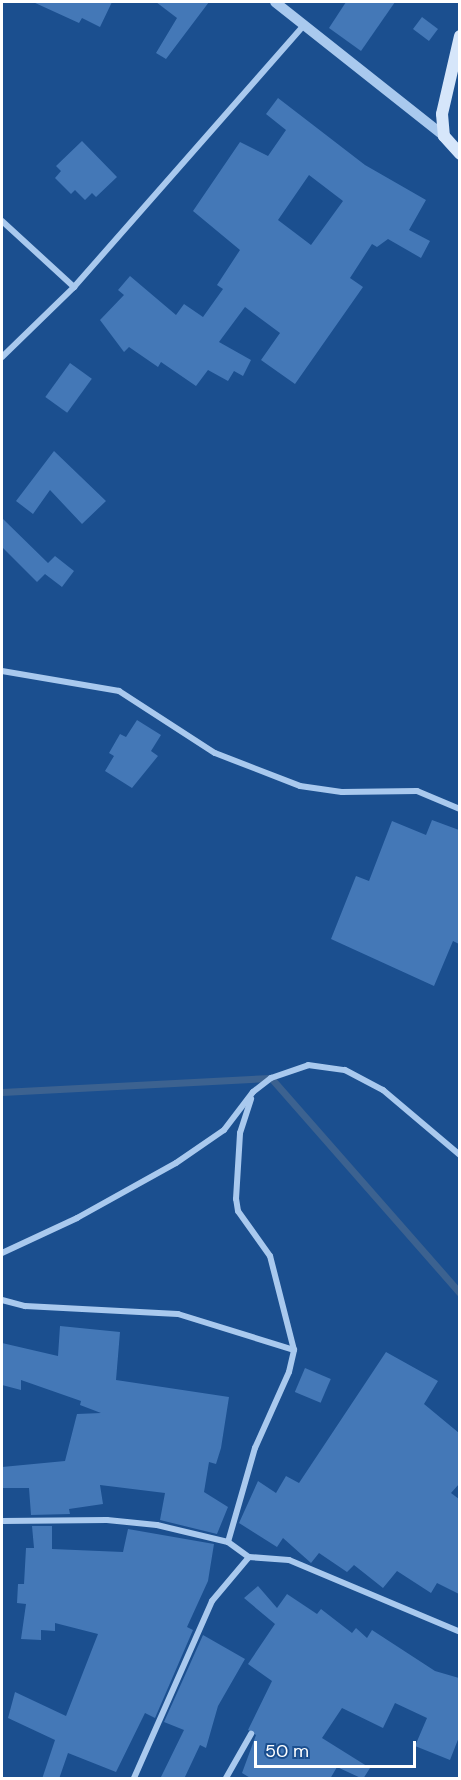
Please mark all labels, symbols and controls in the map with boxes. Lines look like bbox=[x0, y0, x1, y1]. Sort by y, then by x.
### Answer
scale bar bbox=[257, 1729, 419, 1767]
text: 50 m bbox=[265, 1739, 309, 1763]

